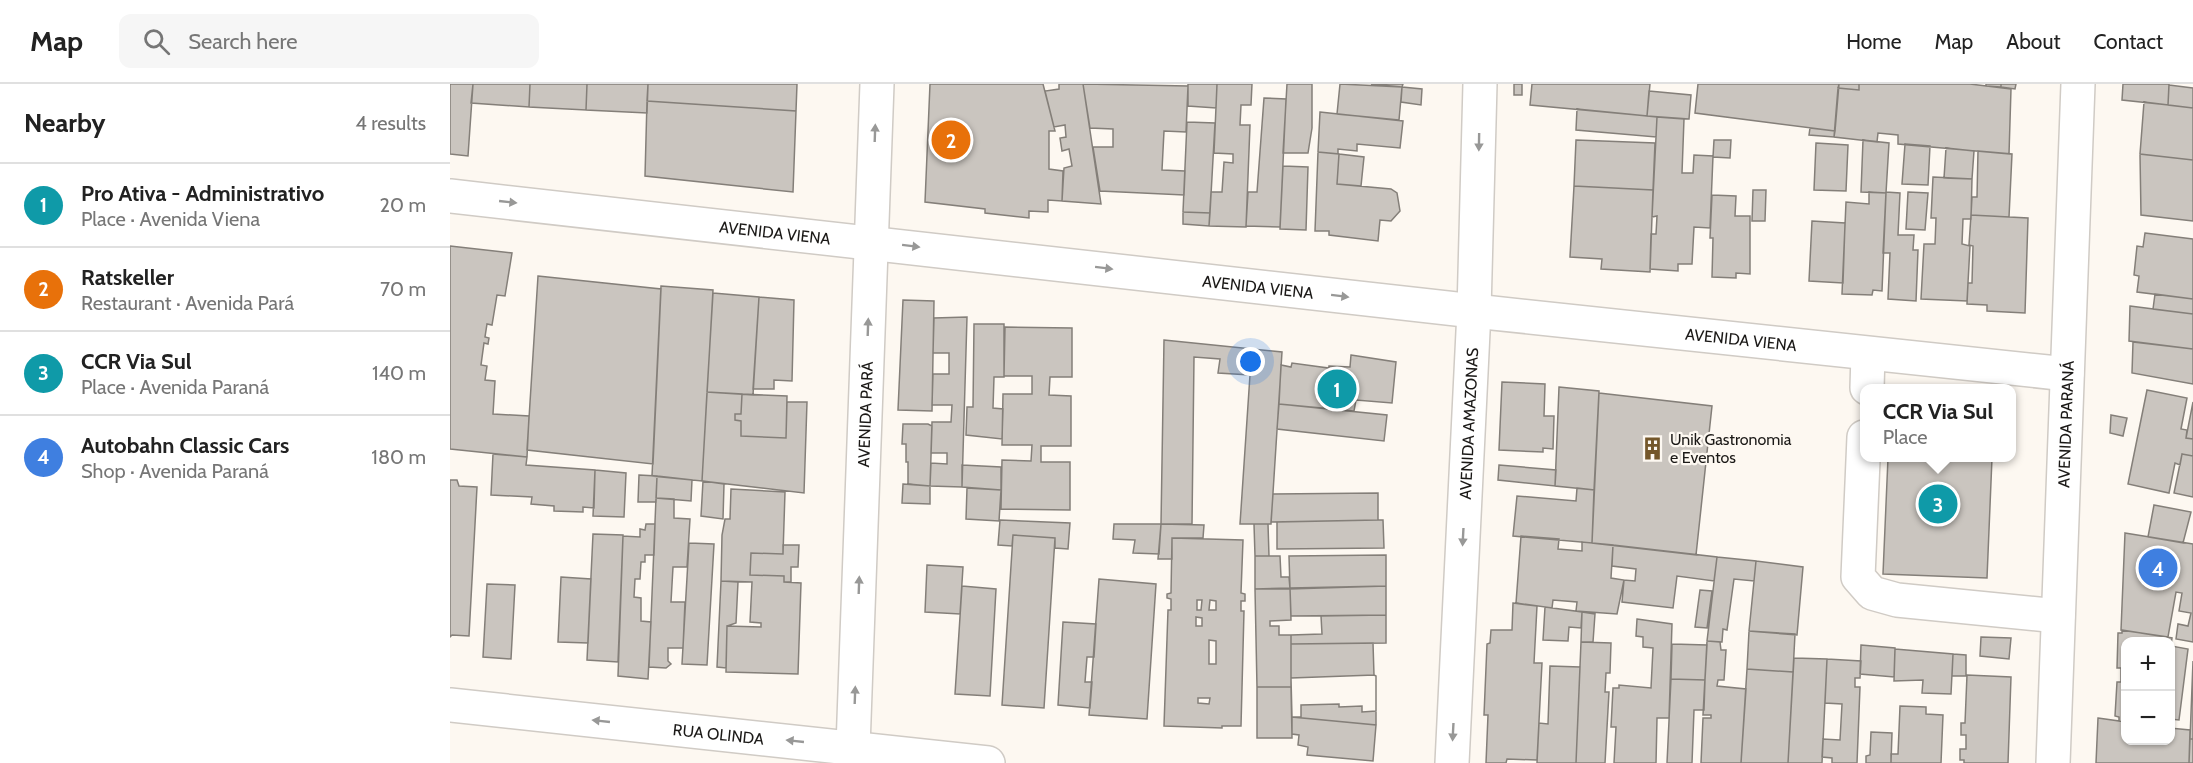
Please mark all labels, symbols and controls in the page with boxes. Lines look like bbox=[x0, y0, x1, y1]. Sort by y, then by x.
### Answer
search box bbox=[119, 14, 539, 68]
text: Map bbox=[30, 24, 83, 58]
icon: search bbox=[140, 25, 173, 58]
text: Search here bbox=[188, 28, 297, 55]
text: Home bbox=[1846, 29, 1902, 54]
text: Map bbox=[1935, 29, 1973, 54]
text: About bbox=[2006, 29, 2060, 54]
text: Contact bbox=[2093, 29, 2163, 54]
text: Nearby bbox=[24, 107, 105, 139]
text: 4 results bbox=[355, 111, 426, 135]
pin: 2 bbox=[932, 118, 970, 162]
one-way arrow bbox=[871, 123, 880, 142]
one-way arrow bbox=[1474, 133, 1483, 152]
text: Pro Ativa - Administrativo bbox=[81, 180, 324, 207]
text: 1 bbox=[40, 193, 47, 217]
text: 20 m bbox=[380, 193, 426, 217]
one-way arrow bbox=[499, 197, 518, 207]
text: Place · Avenida Viena bbox=[81, 207, 260, 231]
street label: AVENIDA VIENA bbox=[718, 217, 832, 248]
one-way arrow bbox=[901, 241, 920, 251]
one-way arrow bbox=[1095, 263, 1114, 273]
text: Ratskeller bbox=[81, 264, 174, 291]
street label: AVENIDA VIENA bbox=[1201, 271, 1315, 302]
text: 2 bbox=[38, 277, 49, 301]
text: 70 m bbox=[380, 277, 426, 301]
text: Restaurant · Avenida Pará bbox=[81, 291, 294, 315]
one-way arrow bbox=[1330, 291, 1349, 300]
one-way arrow bbox=[864, 318, 873, 337]
street label: AVENIDA VIENA bbox=[1684, 324, 1798, 355]
your location bbox=[1236, 347, 1265, 376]
street label: AVENIDA AMAZONAS bbox=[1455, 347, 1482, 500]
text: CCR Via Sul bbox=[81, 348, 192, 375]
street label: AVENIDA PARANÁ bbox=[2054, 360, 2077, 488]
text: 3 bbox=[38, 361, 49, 385]
text: 140 m bbox=[372, 361, 426, 385]
street label: AVENIDA PARÁ bbox=[854, 361, 876, 468]
pin: 1 bbox=[1318, 366, 1356, 412]
text: Place · Avenida Paraná bbox=[81, 375, 269, 399]
popup bbox=[1860, 384, 2016, 462]
text: CCR Via Sul bbox=[1883, 398, 1993, 425]
text: Place bbox=[1883, 425, 1928, 449]
place label: Unik Gastronomia e Eventos bbox=[1670, 430, 1792, 467]
text: Autobahn Classic Cars bbox=[81, 432, 289, 459]
building icon: Unik Gastronomia e Eventos bbox=[1639, 435, 1665, 461]
text: 4 bbox=[37, 445, 50, 469]
text: 180 m bbox=[371, 445, 426, 469]
text: Shop · Avenida Paraná bbox=[81, 459, 269, 483]
pin: 3 bbox=[1918, 482, 1958, 526]
one-way arrow bbox=[1459, 528, 1468, 547]
pin: 4 bbox=[2138, 546, 2178, 590]
one-way arrow bbox=[854, 576, 864, 595]
map controls bbox=[2121, 637, 2175, 745]
button: + bbox=[2121, 637, 2175, 691]
one-way arrow bbox=[851, 686, 860, 705]
button: − bbox=[2121, 691, 2175, 745]
one-way arrow bbox=[592, 716, 611, 726]
street label: RUA OLINDA bbox=[672, 720, 765, 748]
one-way arrow bbox=[1449, 723, 1458, 742]
one-way arrow bbox=[786, 736, 805, 746]

